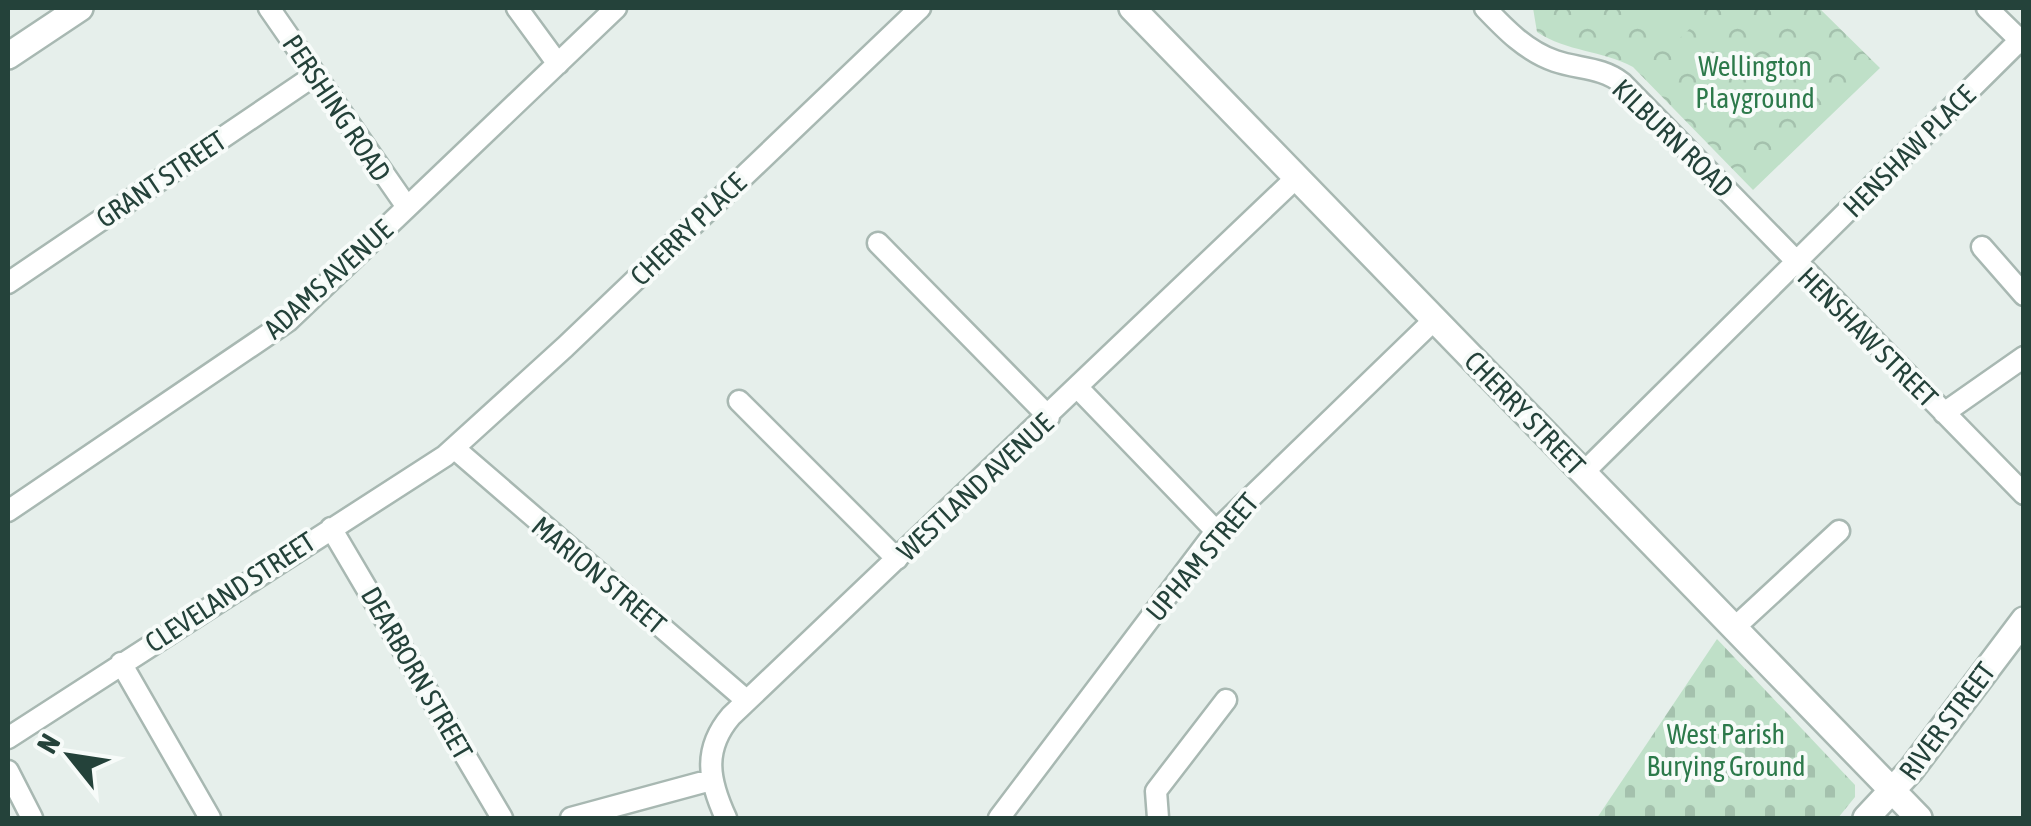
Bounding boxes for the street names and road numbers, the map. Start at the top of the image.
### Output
street label: PERSHING ROAD [276,29,398,187]
street label: KILBURN ROAD [1606,73,1740,203]
street label: HENSHAW PLACE [1837,79,1981,223]
street label: GRANT STREET [90,124,232,234]
street label: CHERRY PLACE [624,166,752,292]
street label: ADAMS AVENUE [257,213,399,345]
street label: HENSHAW STREET [1792,261,1944,413]
street label: CHERRY STREET [1458,345,1592,481]
street label: WESTLAND AVENUE [891,407,1059,567]
street label: UPHAM STREET [1139,487,1265,627]
street label: MARION STREET [526,510,672,640]
street label: CLEVELAND STREET [139,525,321,659]
street label: DEARBORN STREET [355,581,479,765]
street label: RIVER STREET [1892,656,2002,786]

